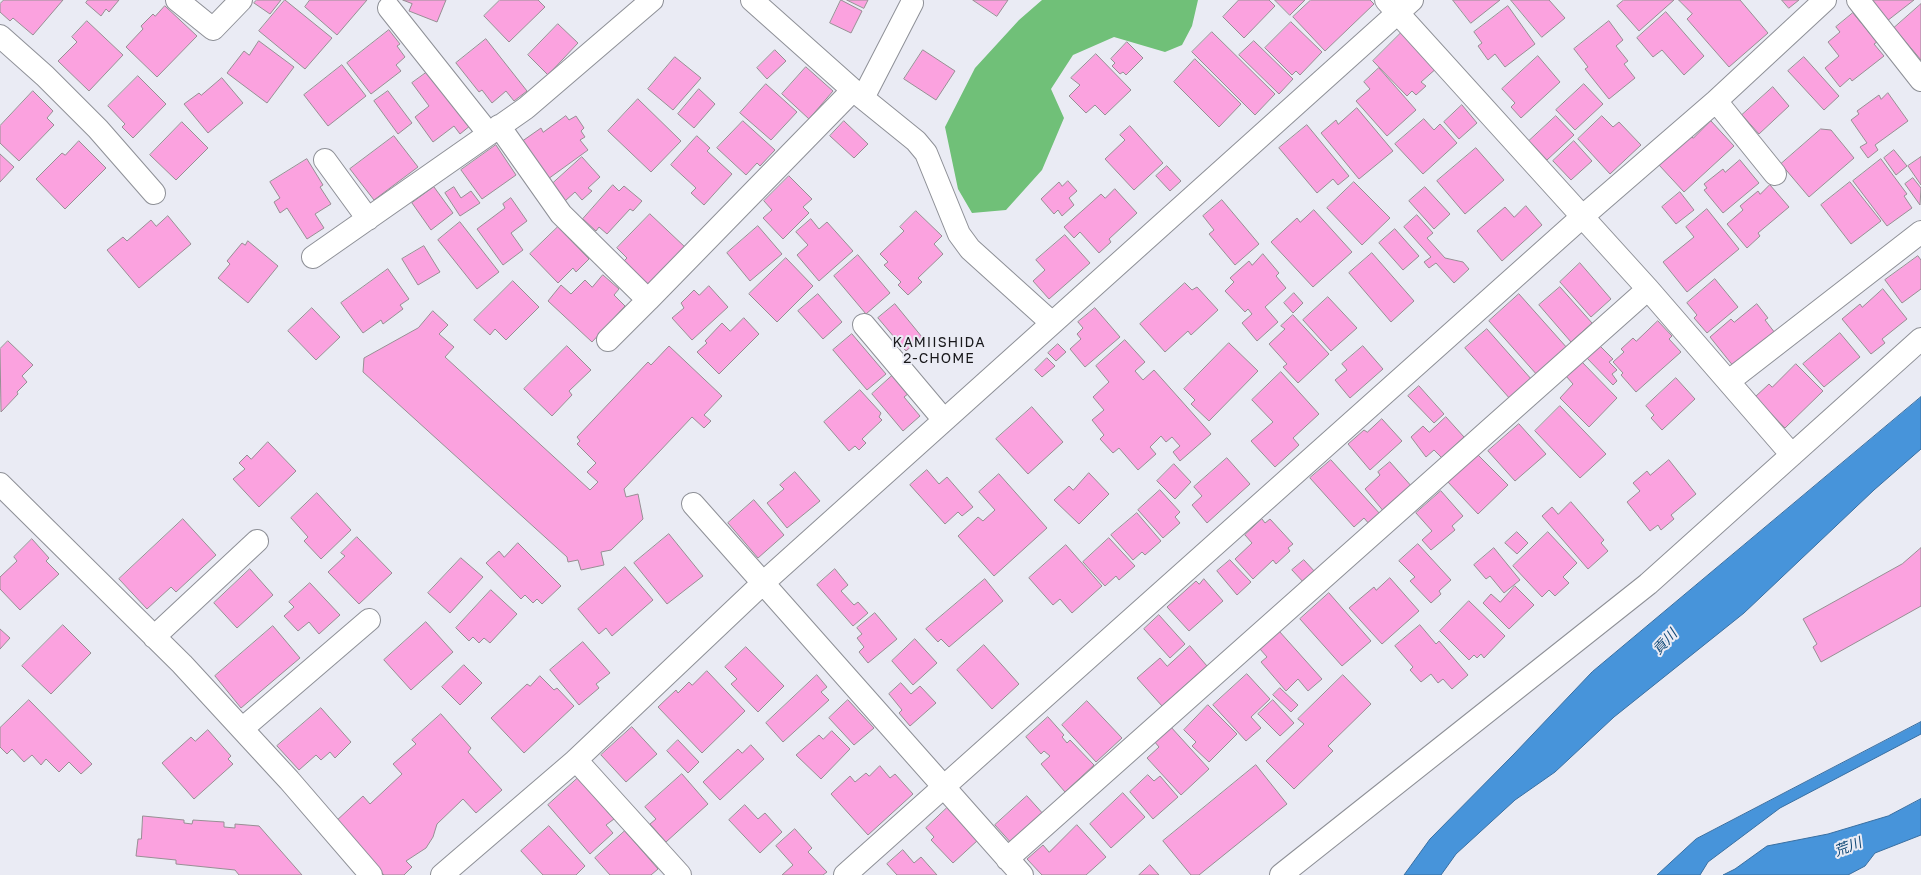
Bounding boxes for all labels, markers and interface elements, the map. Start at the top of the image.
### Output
district label: KAMIISHIDA 2-CHOME [892,335,986,368]
water label: 貢川 [1649,626,1681,658]
water label: 荒川 [1832,834,1864,860]

